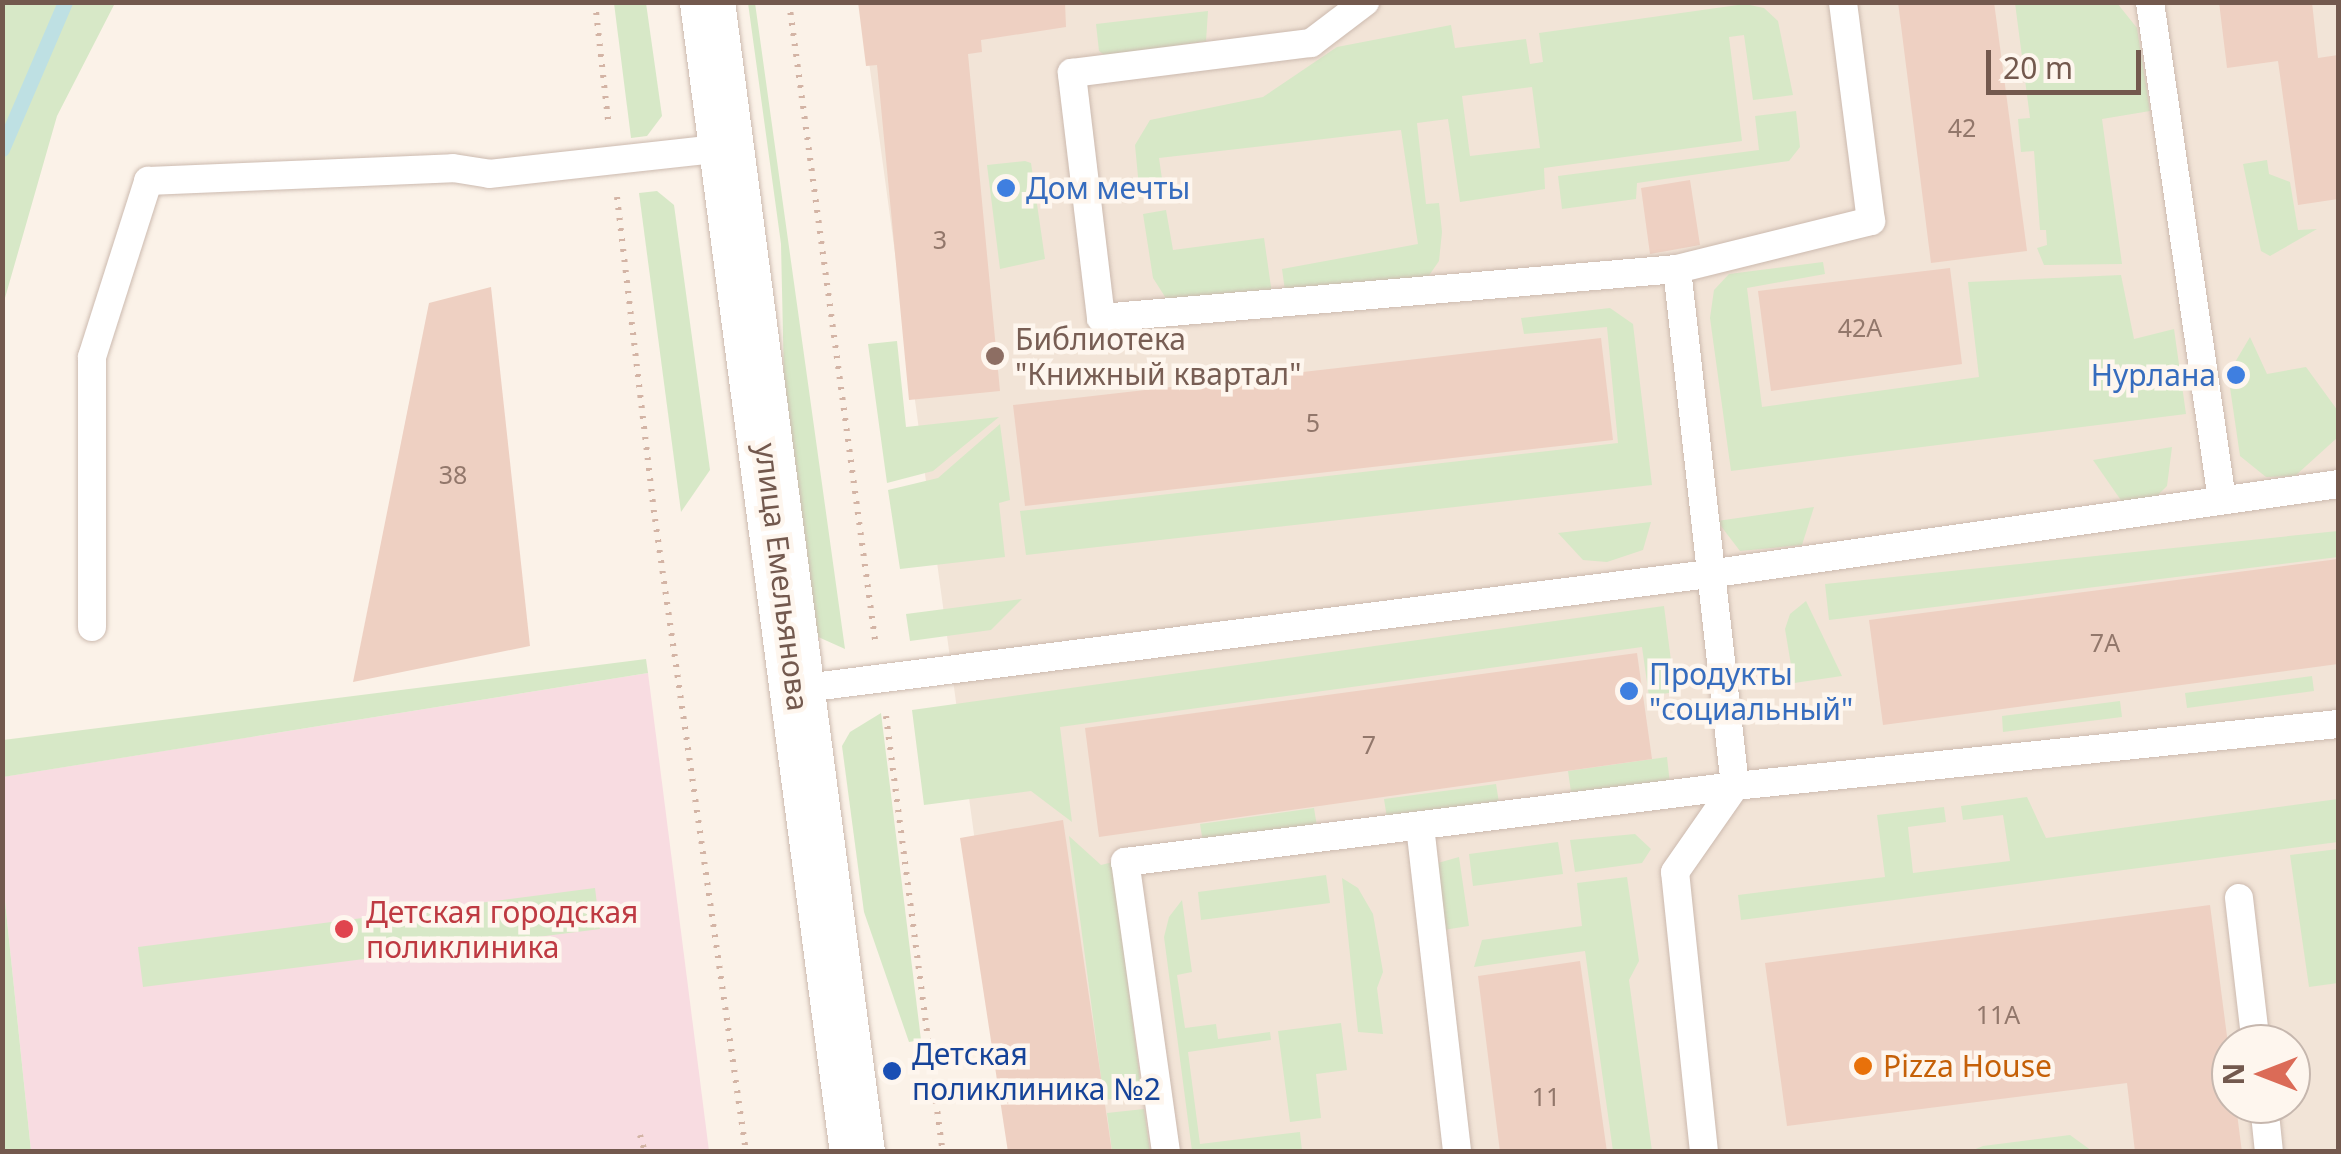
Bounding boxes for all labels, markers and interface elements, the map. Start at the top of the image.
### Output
scale bar [1991,30,2146,92]
text: 20 m [2003,47,2073,88]
house number: 42 [1948,112,1976,142]
place label: Дом мечты [1026,170,1190,206]
marker: Дом мечты [995,177,1017,199]
house number: 3 [933,224,947,254]
house number: 42А [1838,312,1882,342]
place label: Библиотека "Книжный квартал" [1015,321,1301,392]
marker: Библиотека "Книжный квартал" [984,345,1006,367]
place label: Нурлана [2091,357,2216,393]
marker: Нурлана [2225,364,2247,386]
house number: 5 [1306,407,1320,437]
street label: улица Емельянова [748,441,816,713]
house number: 38 [439,459,467,489]
house number: 7А [2090,627,2120,657]
place label: Продукты "социальный" [1649,656,1853,726]
marker: Продукты "социальный" [1618,680,1640,702]
house number: 7 [1362,729,1376,759]
place label: Детская городская поликлиника [366,894,638,964]
marker: Детская городская поликлиника [331,916,357,942]
house number: 11А [1976,999,2020,1029]
north arrow [2211,1024,2311,1124]
place label: Детская поликлиника №2 [912,1036,1161,1106]
place label: Pizza House [1883,1048,2052,1084]
marker: Pizza House [1852,1055,1874,1077]
marker: Детская поликлиника №2 [881,1060,903,1082]
text: N [2214,1063,2252,1085]
house number: 11 [1532,1081,1560,1111]

